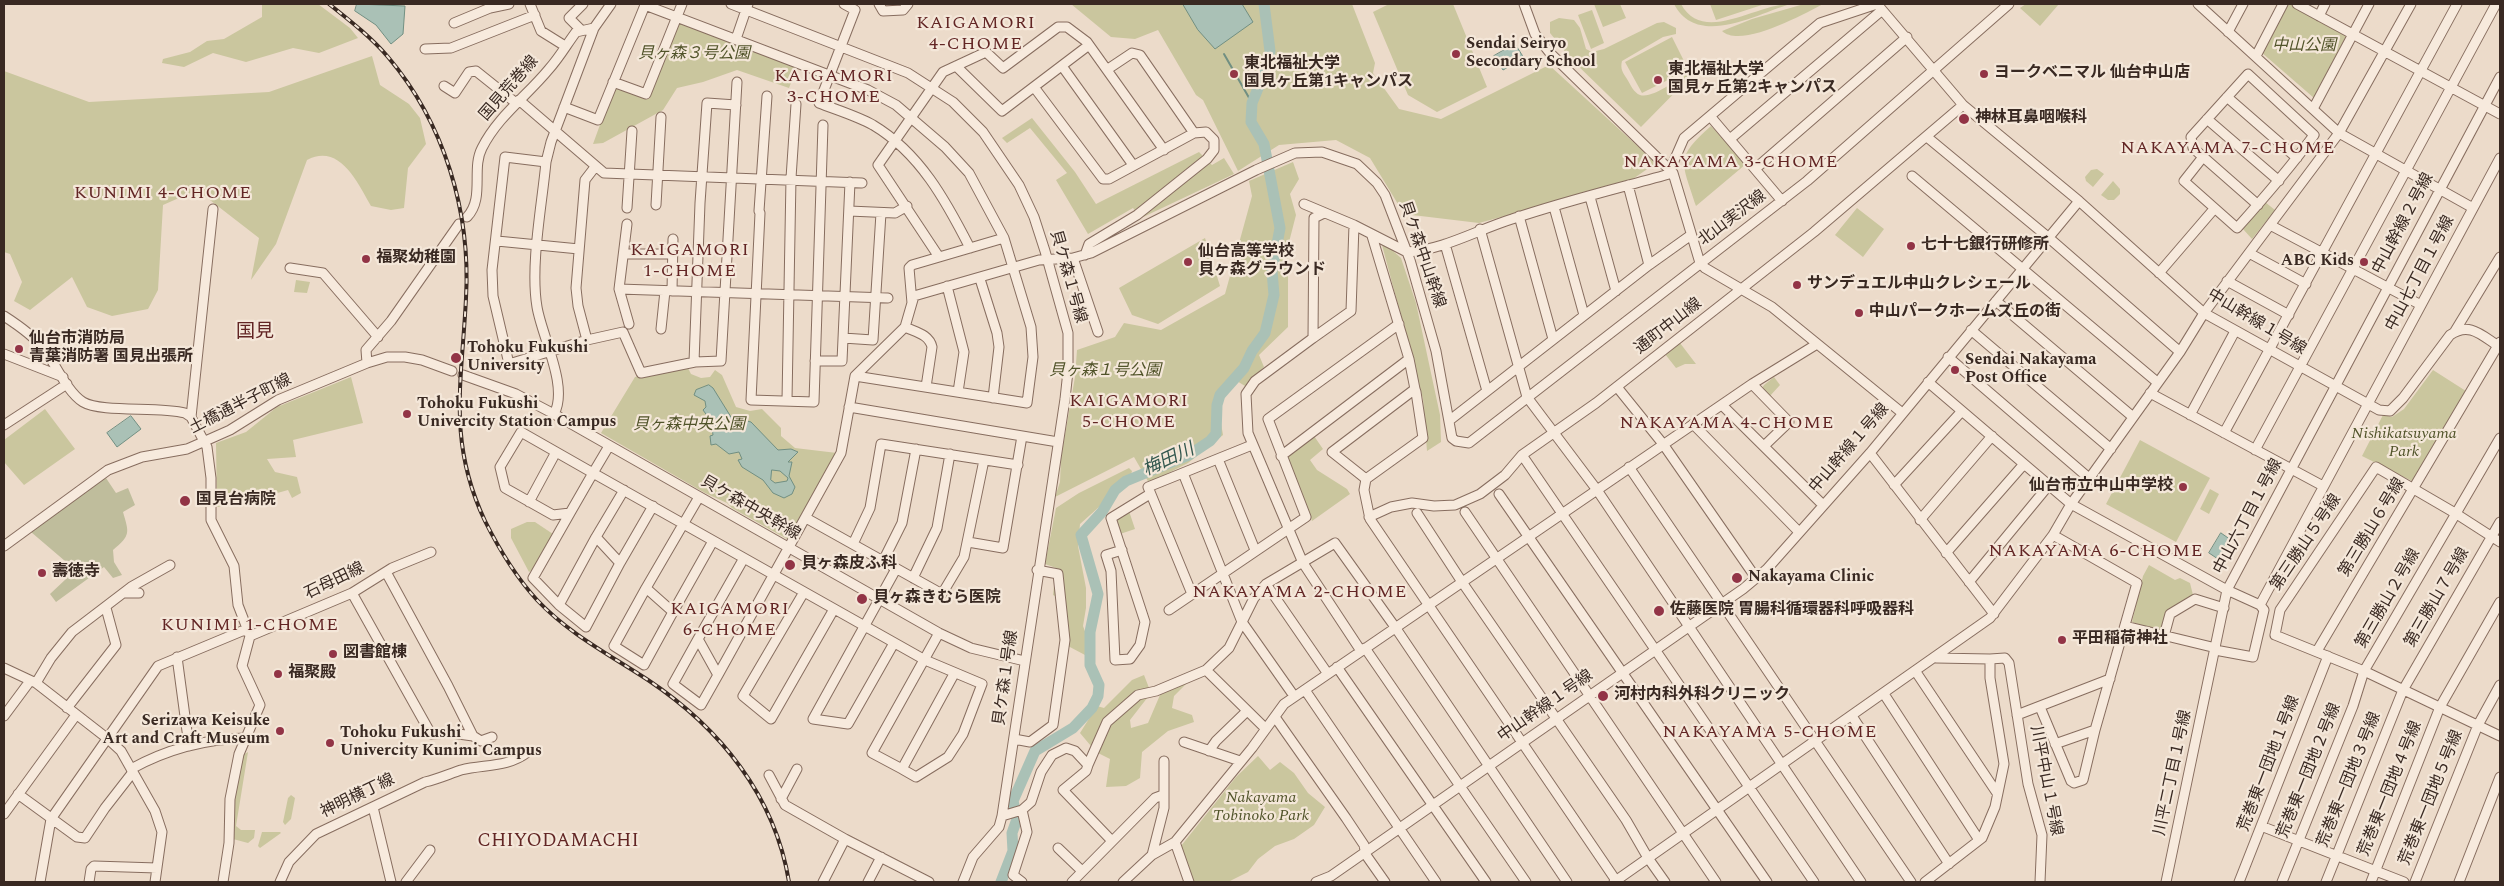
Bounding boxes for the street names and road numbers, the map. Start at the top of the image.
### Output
street label: 国見荒巻線 [477,53,543,125]
street label: 中山幹線２号線 [2369,170,2439,278]
street label: 北山実沢線 [1695,187,1771,251]
street label: 貝ケ森中山幹線 [1394,199,1448,311]
street label: 中山七丁目１号線 [2382,213,2460,335]
street label: 貝ケ森１号線 [1045,228,1089,326]
street label: 中山幹線１号線 [2203,286,2309,360]
street label: 通町中山線 [1632,295,1706,359]
street label: 土橋通半子町線 [187,371,295,439]
street label: 中山幹線１号線 [1806,400,1894,498]
street label: 中山六丁目１号線 [2210,456,2288,578]
street label: 貝ケ森中央幹線 [697,473,803,545]
street label: 第三勝山６号線 [2336,475,2410,581]
street label: 第三勝山５号線 [2268,491,2346,595]
street label: 第三勝山７号線 [2402,545,2474,651]
street label: 第三勝山２号線 [2353,546,2425,652]
street label: 石母田線 [302,559,368,605]
street label: 貝ケ森１号線 [991,629,1023,727]
street label: 中山幹線１号線 [1495,667,1597,747]
street label: 荒巻東一団地１号線 [2235,693,2305,835]
street label: 荒巻東一団地２号線 [2274,701,2346,841]
street label: 川平二丁目１号線 [2151,708,2197,838]
street label: 荒巻東一団地３号線 [2314,710,2386,850]
street label: 荒巻東一団地４号線 [2355,719,2427,859]
street label: 川平中山１号線 [2025,724,2065,838]
street label: 荒巻東一団地５号線 [2396,728,2468,868]
street label: 神明横丁線 [318,771,398,823]

